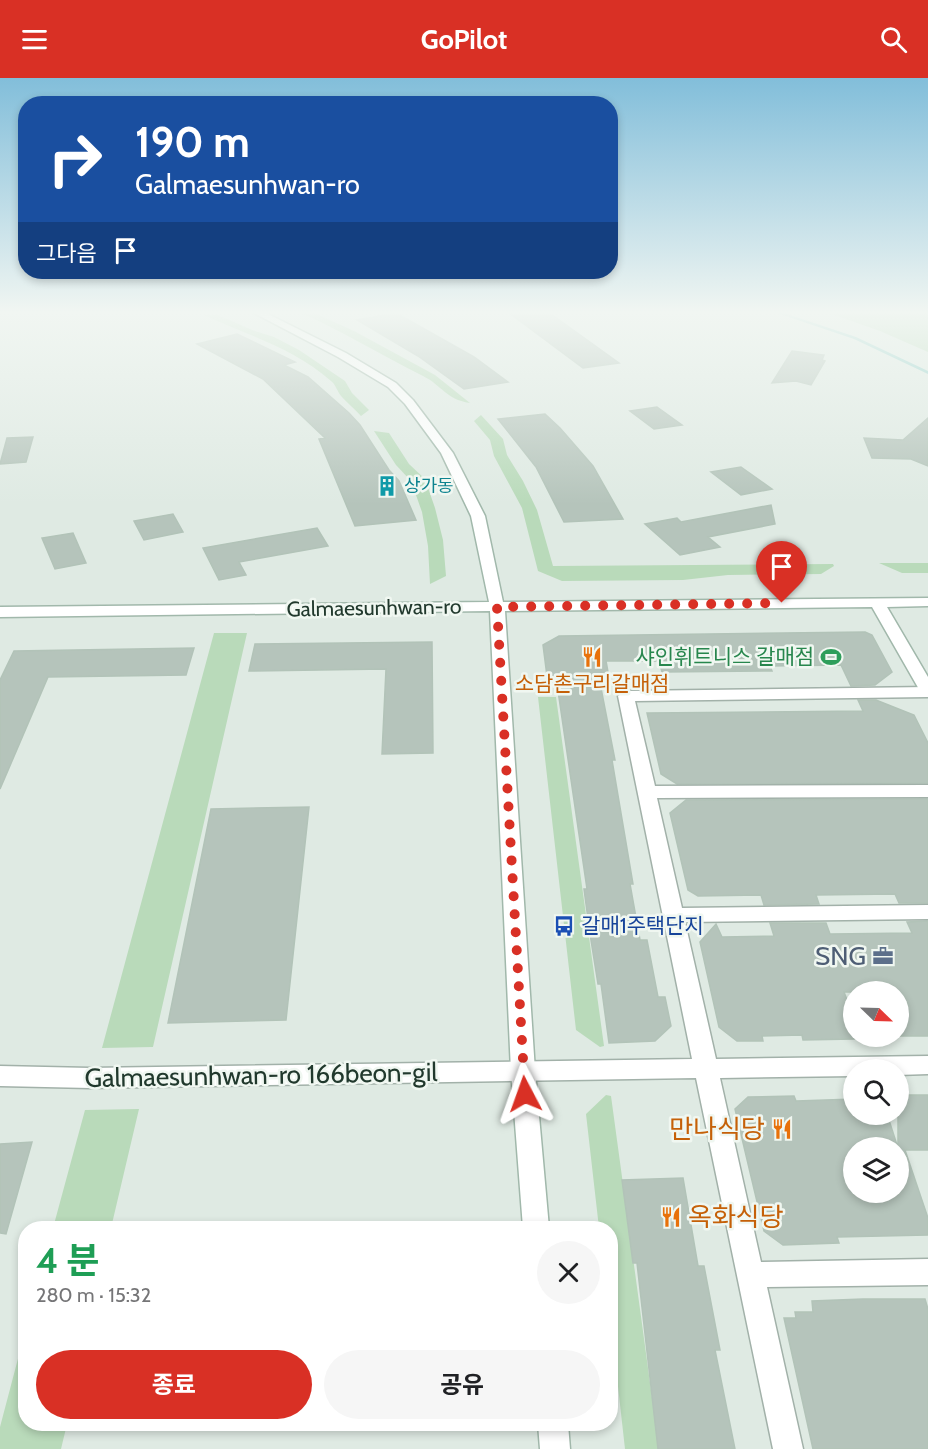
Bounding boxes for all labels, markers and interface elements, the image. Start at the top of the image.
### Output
icon: menu [18,23,51,56]
text: GoPilot [421,23,507,56]
icon: search [877,23,910,56]
text: 190 m [135,116,250,168]
icon: right [36,120,114,198]
text: Galmaesunhwan-ro [135,168,360,201]
icon: arrive [109,234,142,267]
text: 그다음 [36,240,97,267]
building icon: 상가동 [375,474,399,498]
place label: 상가동 [404,475,454,497]
pin [756,541,807,603]
icon: arrive [765,550,798,583]
street label: Galmaesunhwan-ro [286,593,462,622]
place label: 샤인휘트니스 갈매점 [635,644,814,669]
restaurant icon: 소담촌구리갈매점 [580,645,604,669]
sports icon: 샤인휘트니스 갈매점 [819,645,843,669]
place label: 소담촌구리갈매점 [515,671,669,696]
place label: 갈매1주택단지 [581,913,704,938]
bus stop icon: 갈매1주택단지 [552,914,576,938]
place label: SNG [815,940,866,972]
office icon: SNG [871,944,895,968]
north arrow [843,981,909,1047]
map controls [843,981,909,1203]
street label: Galmaesunhwan-ro 166beon-gil [84,1056,438,1094]
button: search [843,1059,909,1125]
position arrow [493,1062,557,1126]
place label: 만나식당 [669,1113,765,1145]
restaurant icon: 만나식당 [770,1117,794,1141]
button: layers [843,1137,909,1203]
place label: 옥화식당 [688,1201,784,1233]
restaurant icon: 옥화식당 [659,1205,683,1229]
text: 4 분 [36,1238,100,1282]
button: close [537,1241,600,1304]
text: 280 m · 15:32 [36,1283,151,1307]
button: 종료 [36,1350,312,1419]
button: 공유 [324,1350,600,1419]

